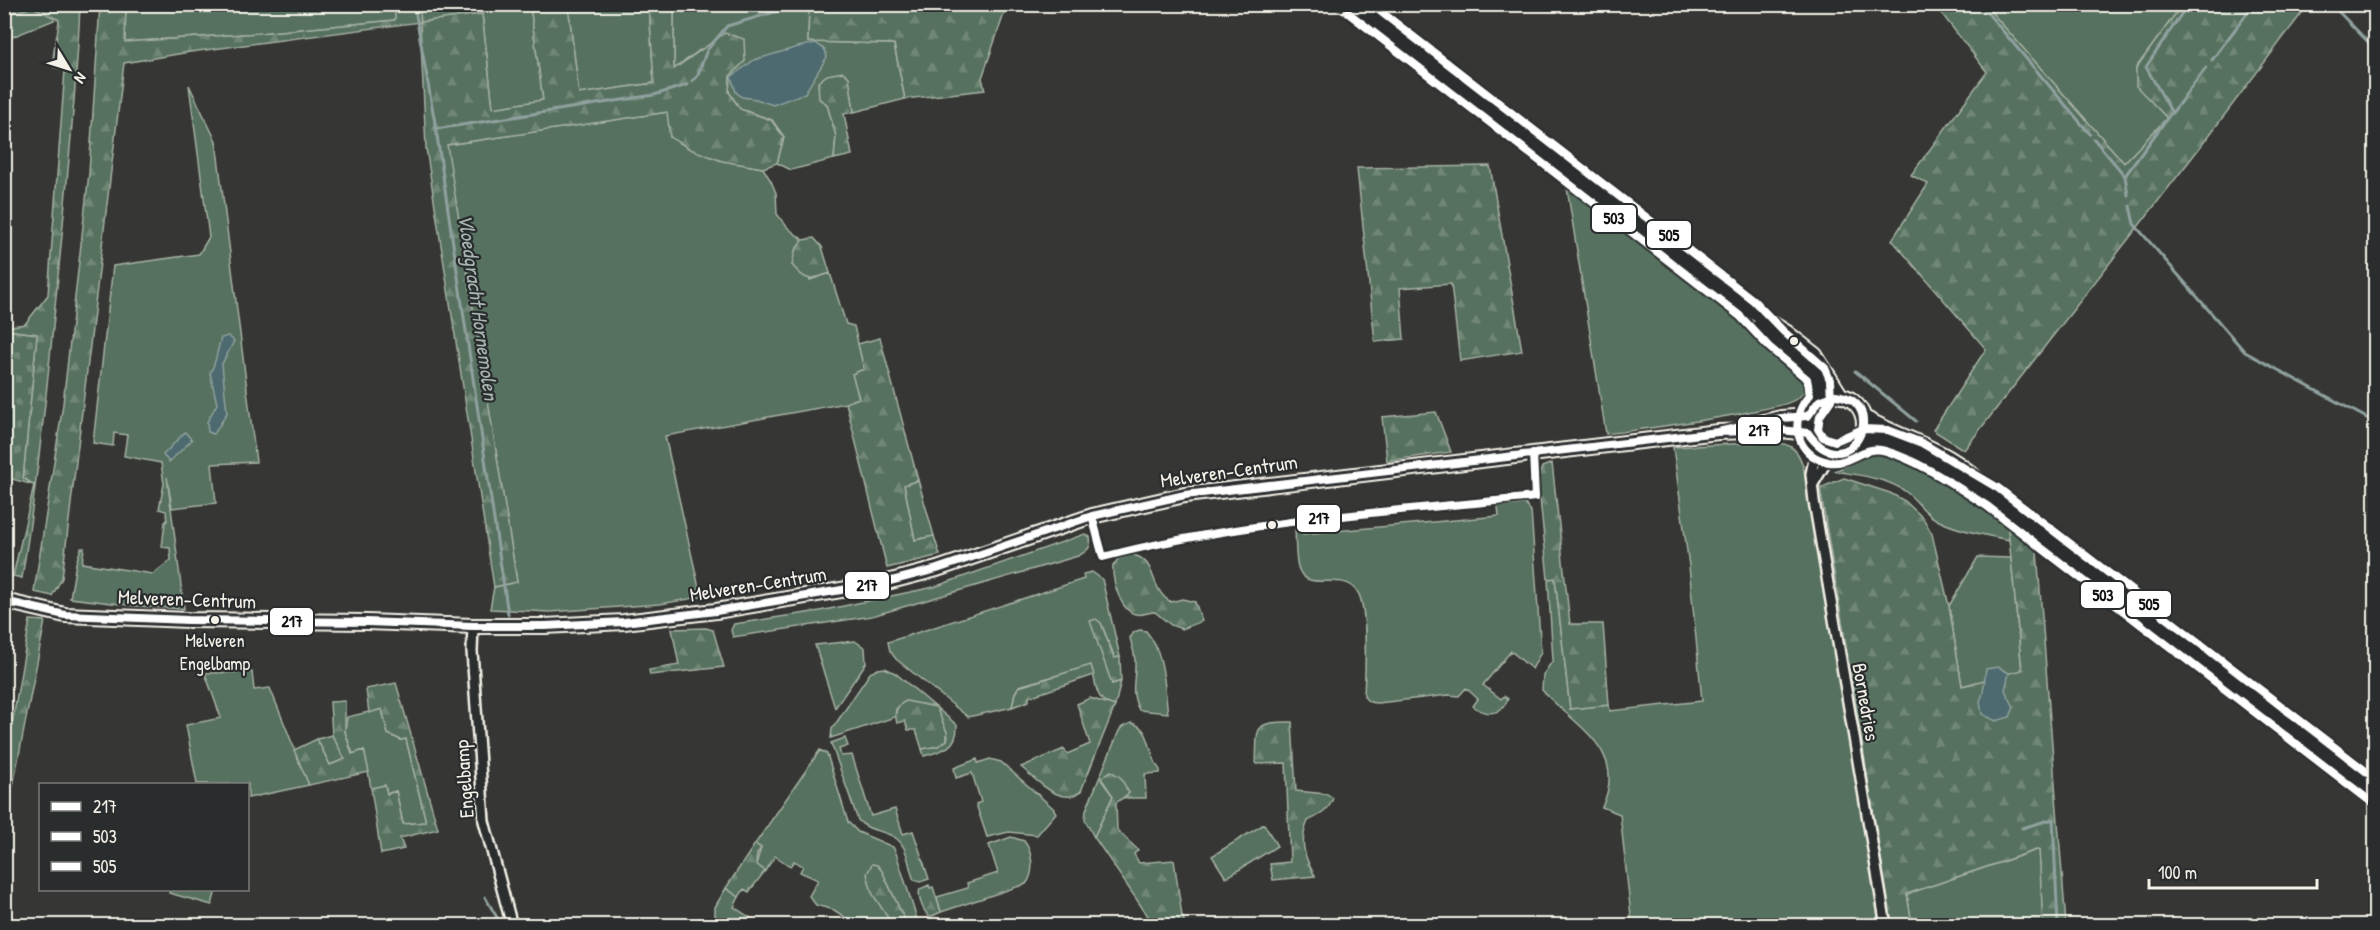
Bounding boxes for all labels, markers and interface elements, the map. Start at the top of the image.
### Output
north arrow [39,39,99,99]
text: N [69,68,92,89]
line badge: 503 [1591,204,1637,233]
text: 503 [1603,207,1625,229]
water label: Vloedgracht Hornemolen [451,212,506,403]
line badge: 505 [1646,220,1692,249]
text: 505 [1659,224,1680,246]
unlabelled marker [1788,335,1800,347]
line badge: 217 [1737,416,1782,445]
text: 217 [1748,419,1770,441]
street label: Melveren-Centrum [1159,448,1299,493]
line badge: 217 [1296,504,1341,533]
text: 217 [1308,507,1330,529]
unlabelled marker [1266,519,1278,531]
street label: Melveren-Centrum [688,559,828,608]
line badge: 217 [844,571,890,600]
text: 217 [856,574,878,596]
line badge: 503 [2080,581,2125,609]
street label: Melveren-Centrum [118,583,256,614]
text: 503 [2092,584,2114,606]
line badge: 505 [2126,590,2172,618]
text: 505 [2139,593,2160,615]
line badge: 217 [269,607,314,636]
text: 217 [281,610,303,632]
marker: Melveren Engelbamp [209,614,221,626]
place label: Melveren Engelbamp [180,628,251,676]
street label: Bornedries [1846,661,1887,743]
street label: Engelbamp [447,739,480,819]
legend [39,783,249,891]
text: 217 [93,794,117,819]
text: 503 [93,824,117,849]
scale bar [2149,852,2317,890]
text: 505 [93,854,117,879]
text: 100 m [2158,860,2197,885]

